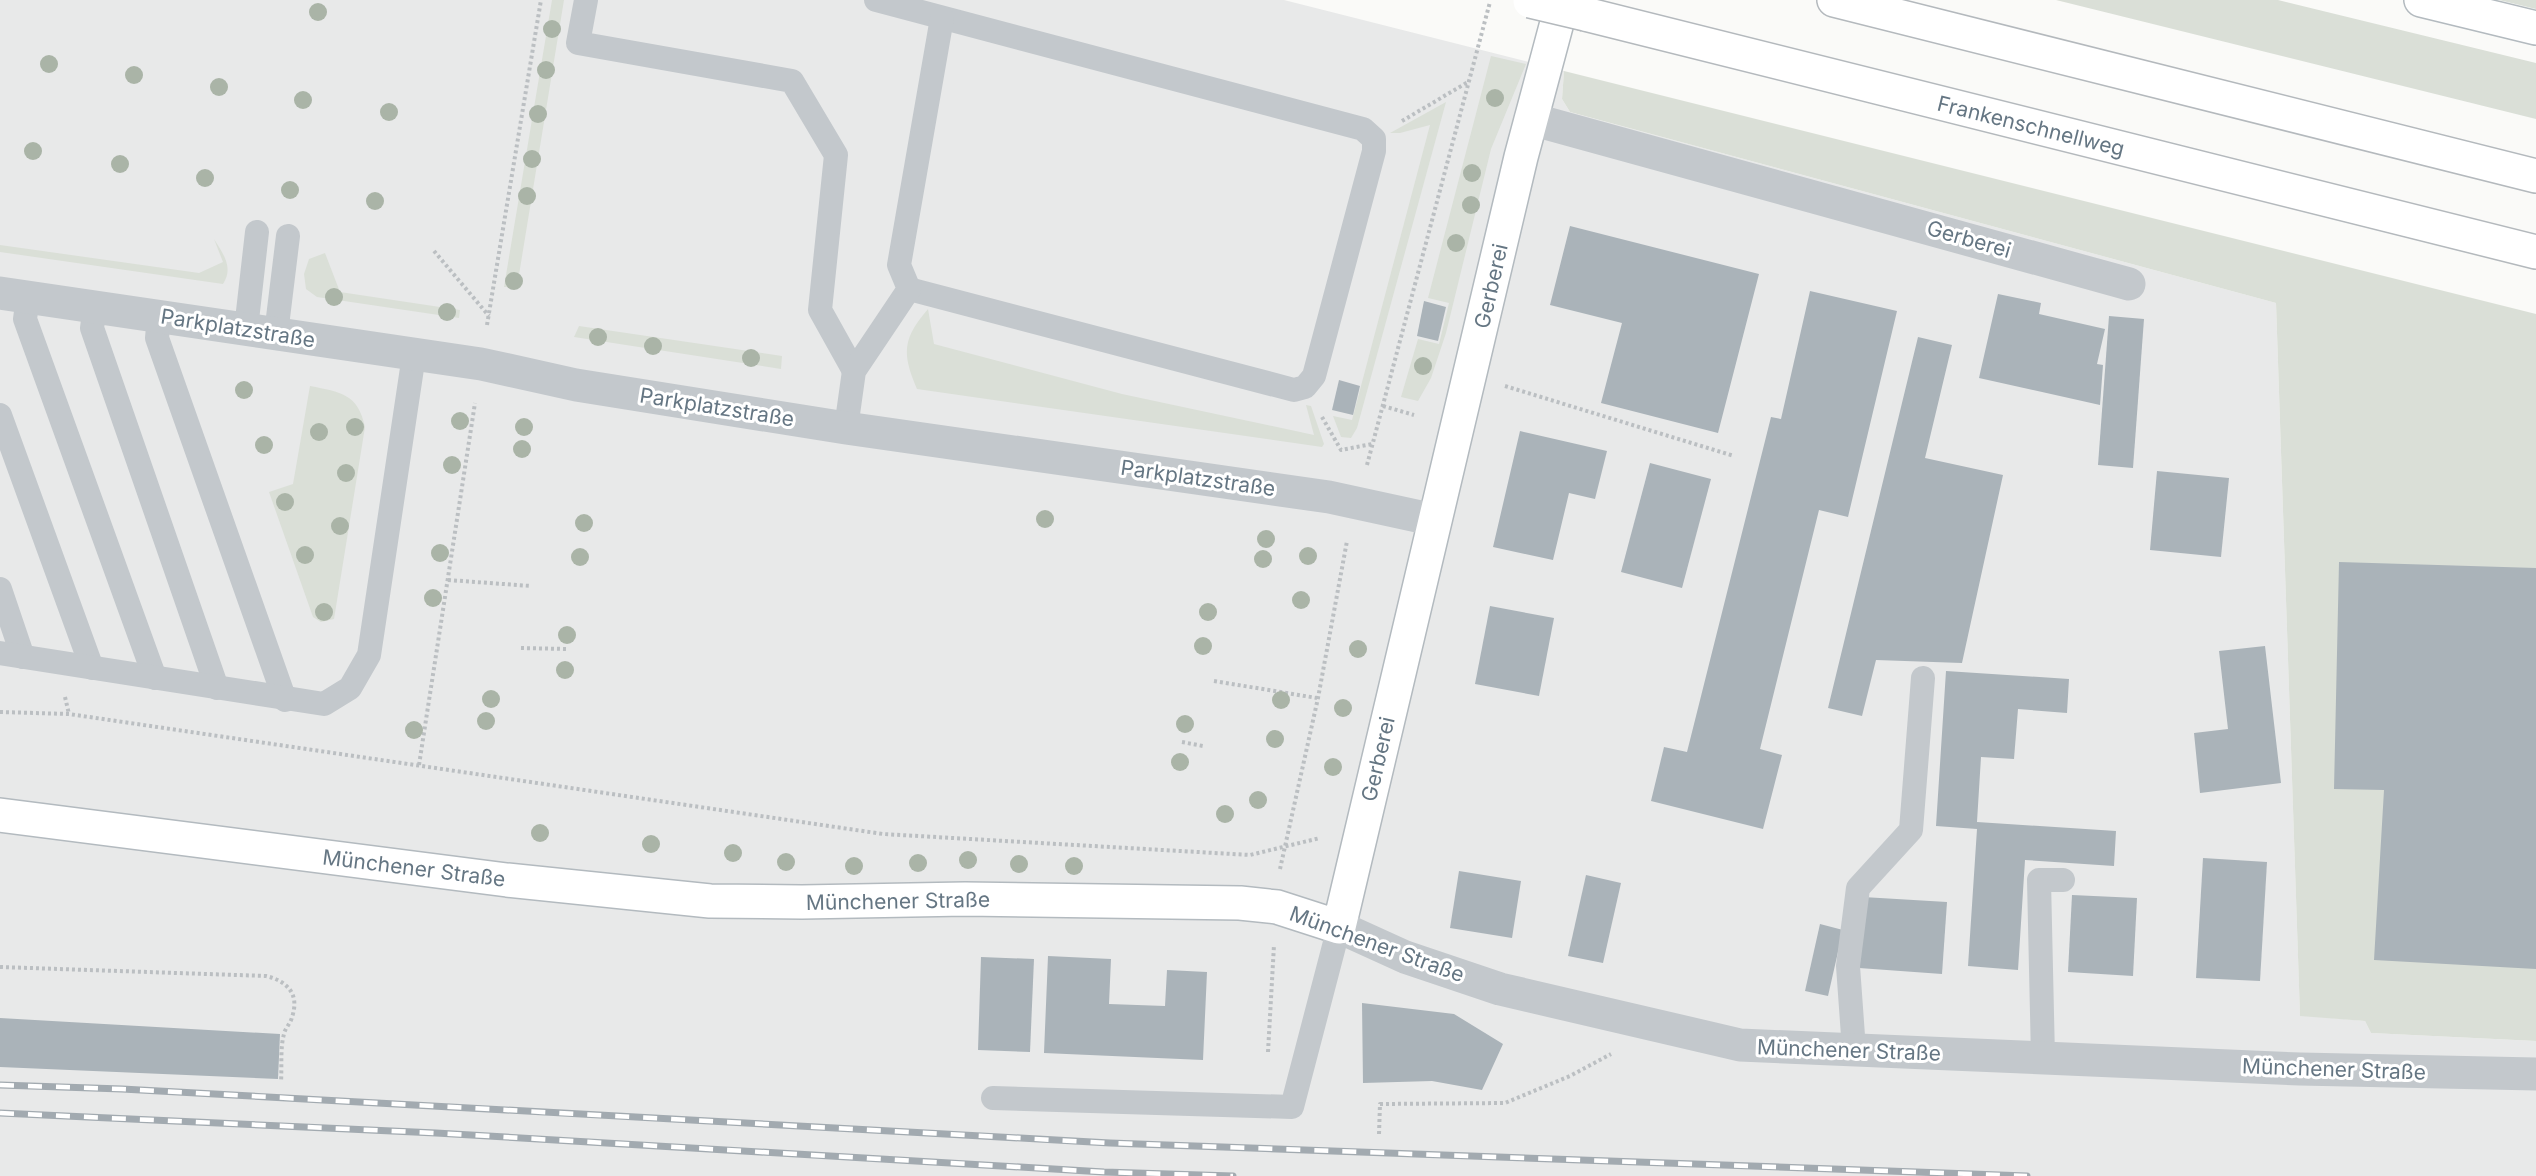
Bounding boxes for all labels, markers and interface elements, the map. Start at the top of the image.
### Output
street label: Frankenschnellweg [1935,91,2127,161]
street label: Gerberei [1924,215,2014,263]
street label: Gerberei [1469,241,1513,331]
street label: Parkplatzstraße [159,303,317,353]
street label: Parkplatzstraße [638,382,796,432]
street label: Parkplatzstraße [1119,455,1277,501]
street label: Gerberei [1356,714,1400,804]
street label: Münchener Straße [321,844,507,892]
street label: Münchener Straße [806,887,990,915]
street label: Münchener Straße [1286,901,1468,987]
street label: Münchener Straße [1757,1034,1941,1066]
street label: Münchener Straße [2242,1053,2426,1085]

